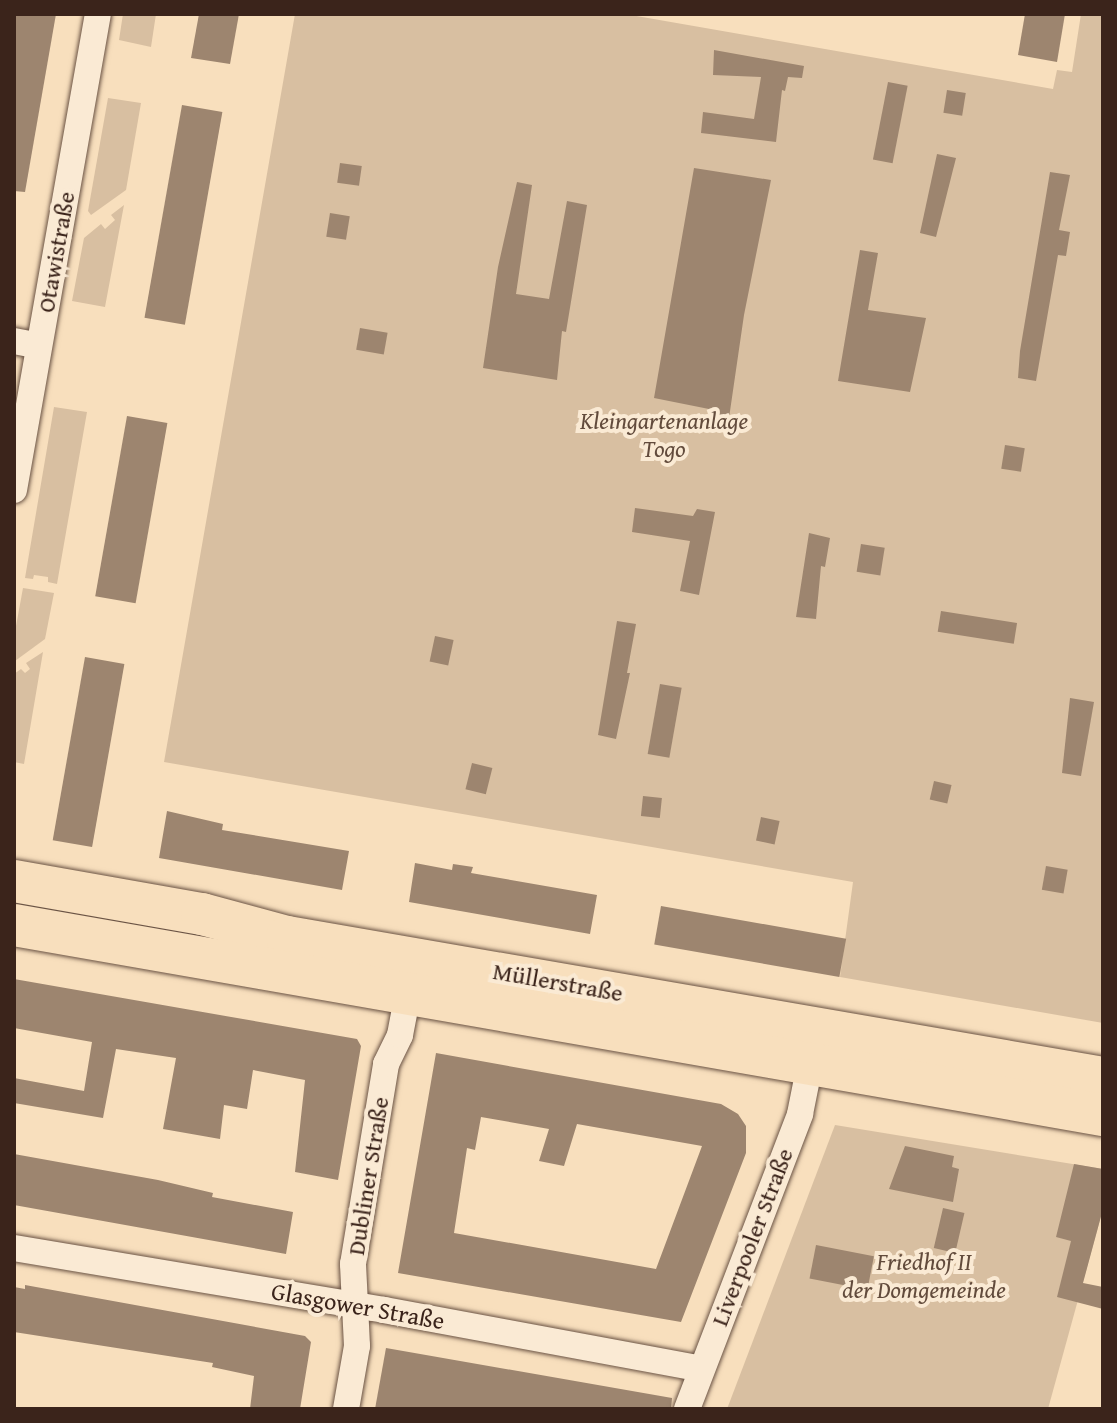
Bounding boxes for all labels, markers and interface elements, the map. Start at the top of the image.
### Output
street label: Otawistraße [31,189,81,315]
park label: Kleingartenanlage Togo [580,407,748,463]
street label: Müllerstraße [491,956,625,1008]
street label: Dubliner Straße [341,1095,395,1257]
street label: Liverpooler Straße [705,1144,799,1330]
park label: Friedhof II der Domgemeinde [842,1248,1006,1304]
street label: Glasgower Straße [269,1277,447,1335]

